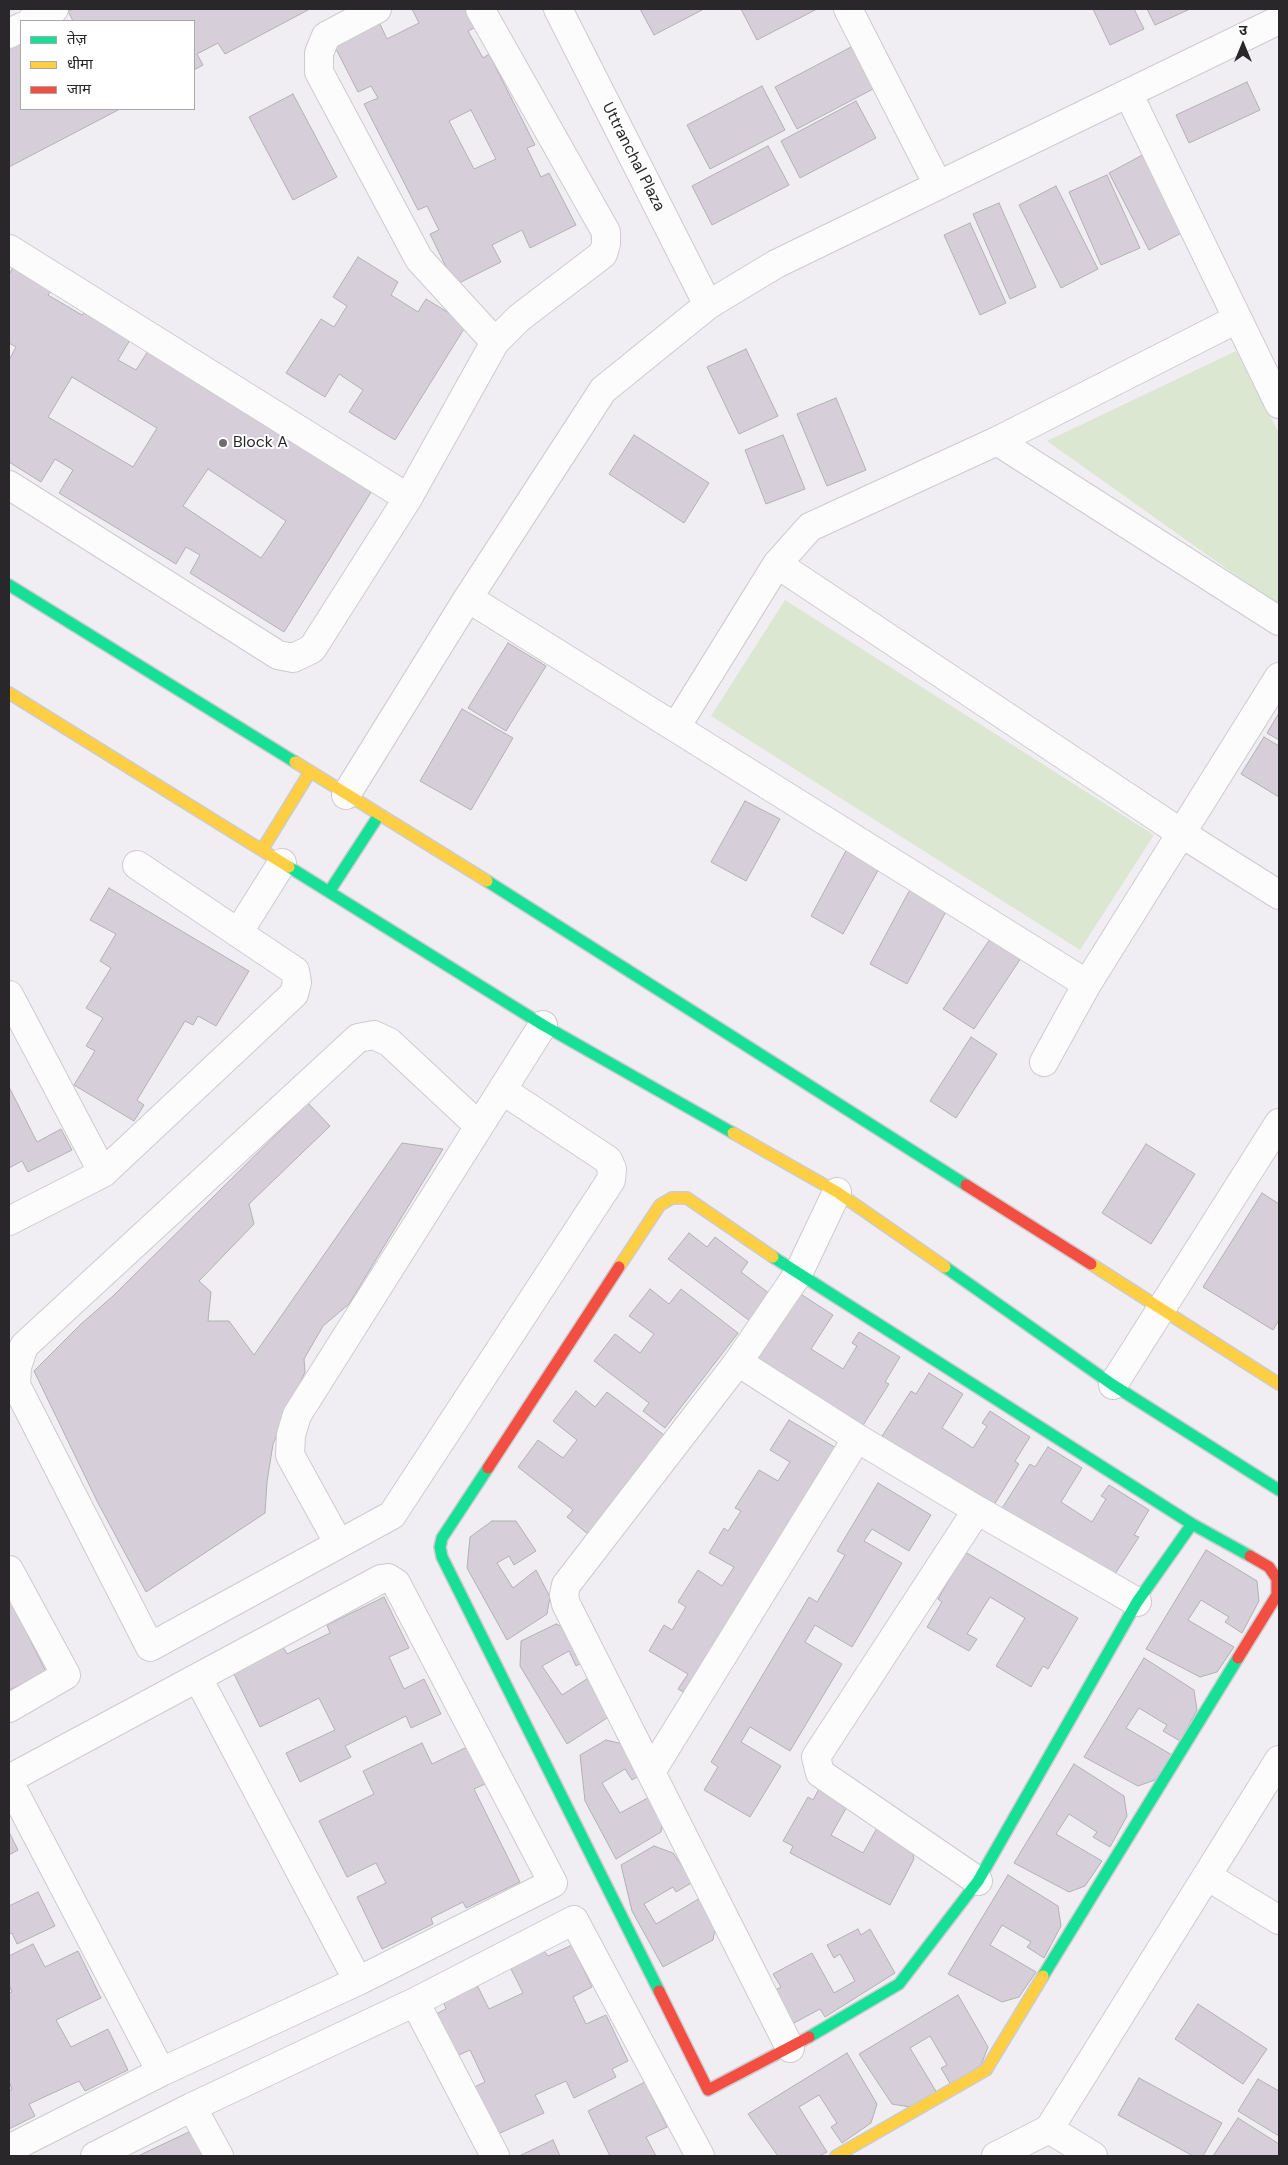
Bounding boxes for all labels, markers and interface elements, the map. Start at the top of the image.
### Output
legend [20,20,195,110]
north arrow [1218,20,1268,70]
text: उ [1239,21,1247,39]
text: तेज़ [67,29,87,49]
text: धीमा [67,54,93,74]
text: जाम [67,79,91,99]
street label: Uttranchal Plaza [597,99,669,215]
place label: Block A [233,433,288,453]
marker: Block A [217,437,229,449]

